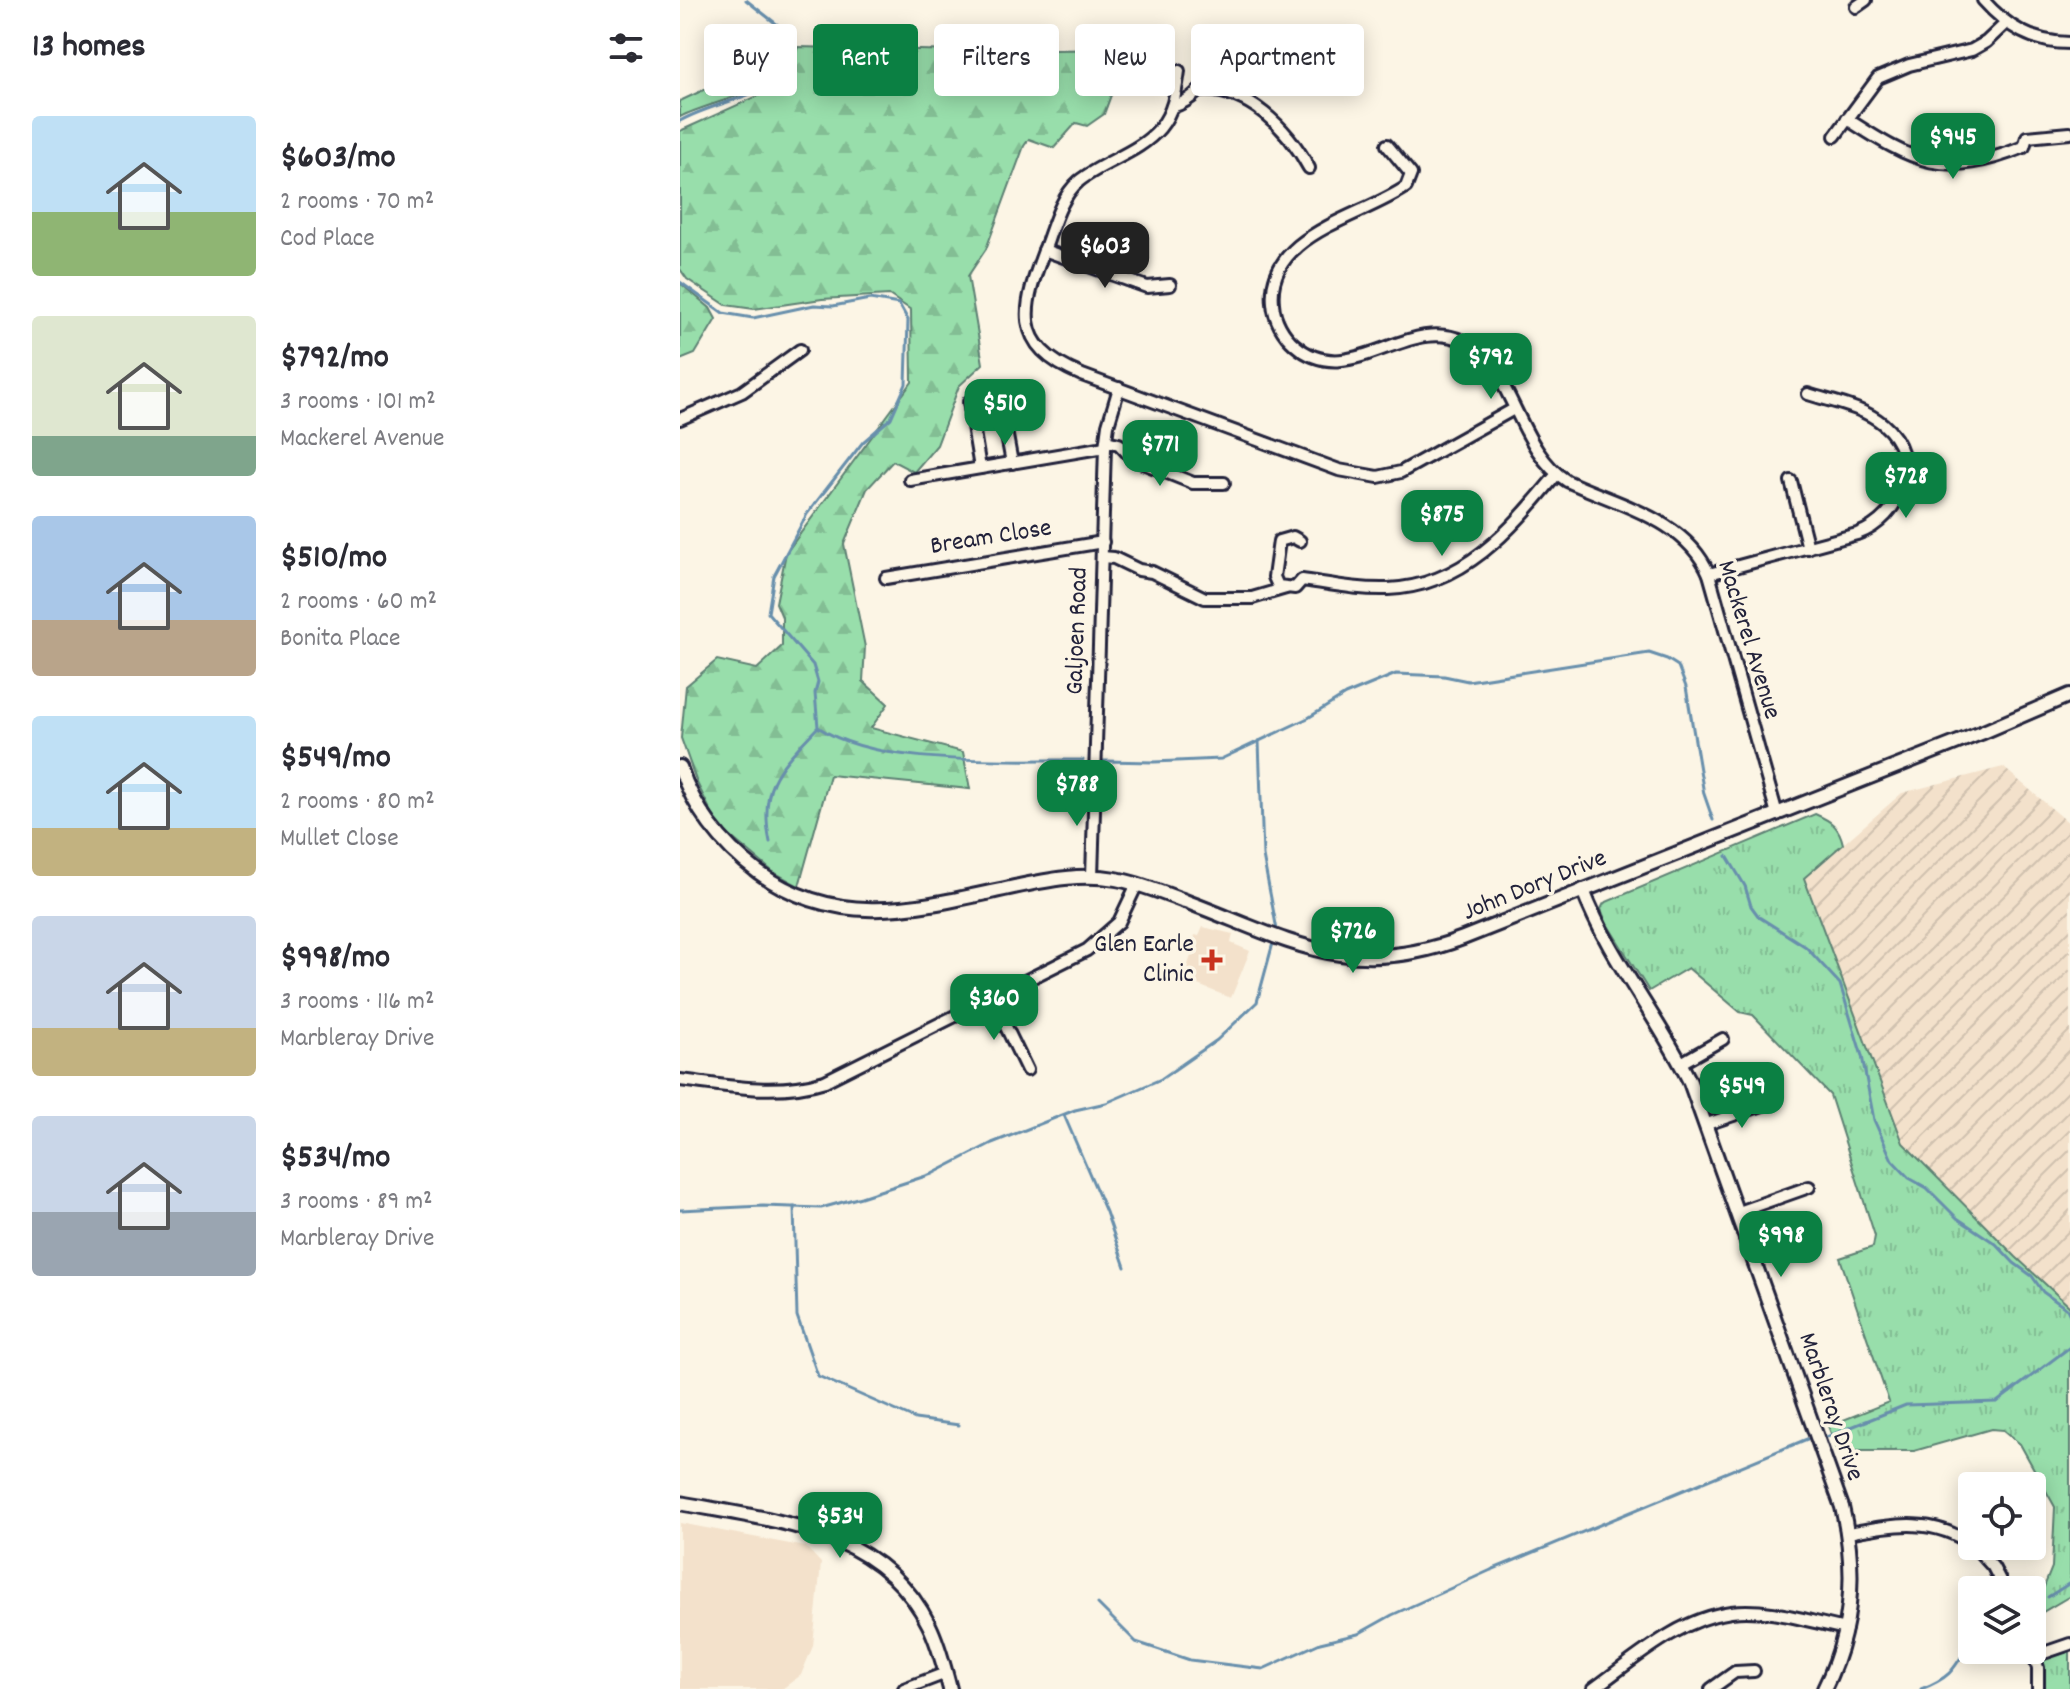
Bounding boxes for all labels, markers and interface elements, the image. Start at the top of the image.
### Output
text: 13 homes [32,24,146,73]
chip: Buy [704,24,797,96]
chip: Rent [813,24,918,96]
chip: Filters [934,24,1059,96]
chip: New [1075,24,1175,96]
chip: Apartment [1191,24,1364,96]
icon: filters [604,26,648,70]
pin: $945 [1906,113,2000,181]
text: $945 [1929,120,1977,157]
text: $603/mo [280,135,396,184]
icon: home [96,148,192,244]
text: 2 rooms · 70 m² [280,184,434,221]
text: Cod Place [280,221,375,258]
pin: $603 [1058,222,1152,290]
text: $603 [1079,229,1131,266]
pin: $792 [1444,333,1538,401]
text: $792/mo [280,335,389,384]
text: $792 [1468,340,1514,377]
icon: home [96,348,192,444]
pin: $510 [958,379,1052,447]
text: 3 rooms · 101 m² [280,384,436,421]
text: $510 [982,386,1028,423]
pin: $771 [1113,420,1207,488]
text: Mackerel Avenue [280,421,444,458]
text: $771 [1141,427,1179,464]
pin: $728 [1859,452,1953,520]
text: $728 [1884,459,1928,496]
pin: $875 [1395,490,1489,558]
text: $875 [1419,497,1465,534]
street label: Bream Close [928,510,1054,566]
text: $510/mo [280,535,387,584]
icon: home [96,548,192,644]
street label: Mackerel Avenue [1706,556,1790,724]
street label: Galjoen Road [1057,566,1099,696]
text: 2 rooms · 60 m² [280,584,437,621]
text: Bonita Place [280,621,400,658]
text: $549/mo [280,735,391,784]
icon: home [96,748,192,844]
pin: $788 [1030,760,1124,828]
text: $788 [1055,767,1099,804]
text: 2 rooms · 80 m² [280,784,435,821]
text: Mullet Close [280,821,399,858]
street label: John Dory Drive [1458,840,1612,932]
pin: $726 [1306,907,1400,975]
text: $726 [1329,914,1377,951]
place label: Glen Earle Clinic [1094,927,1194,994]
text: $998/mo [280,935,390,984]
icon: home [96,948,192,1044]
marker: Glen Earle Clinic [1201,949,1223,971]
pin: $360 [947,974,1041,1042]
text: $360 [968,981,1020,1018]
text: 3 rooms · 116 m² [280,984,434,1021]
text: Marbleray Drive [280,1021,434,1058]
pin: $549 [1695,1062,1789,1130]
text: $549 [1718,1069,1766,1106]
text: $534/mo [280,1135,390,1184]
icon: home [96,1148,192,1244]
text: 3 rooms · 89 m² [280,1184,433,1221]
pin: $998 [1734,1211,1828,1279]
text: $998 [1757,1218,1805,1255]
text: Marbleray Drive [280,1221,434,1258]
street label: Marbleray Drive [1787,1328,1873,1486]
map controls [1958,1472,2046,1664]
button: locate [1958,1472,2046,1560]
pin: $534 [793,1492,887,1560]
text: $534 [816,1499,864,1536]
button: layers [1958,1576,2046,1664]

